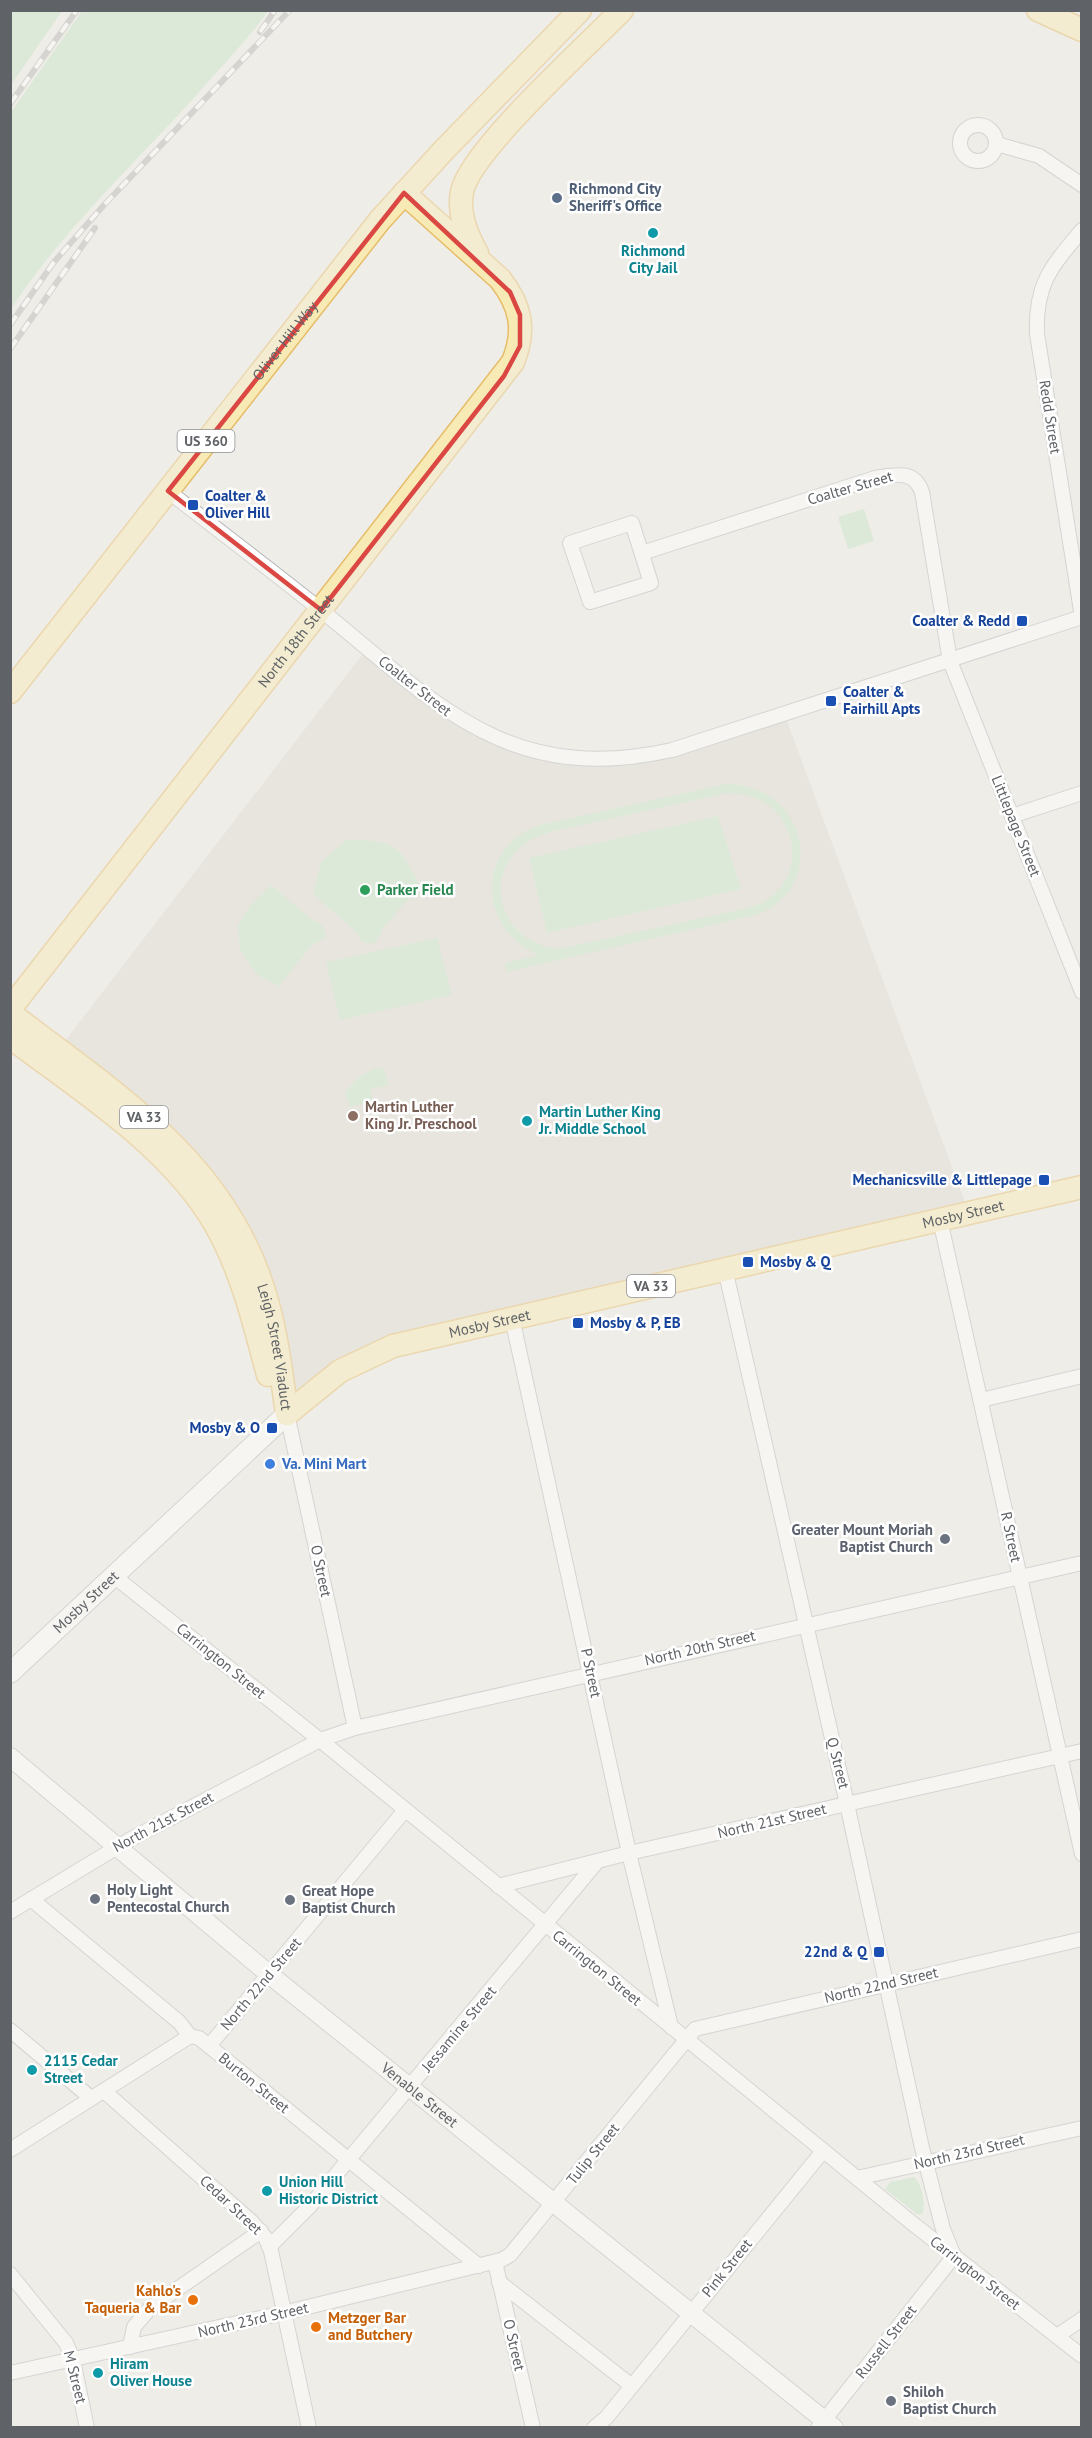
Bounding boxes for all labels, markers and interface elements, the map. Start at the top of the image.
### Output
place label: Richmond City Sheriff's Office [569,179,662,215]
marker: Richmond City Sheriff's Office [550,191,564,205]
marker: Richmond City Jail [646,226,660,240]
place label: Richmond City Jail [621,241,685,277]
street label: Oliver Hill Way [248,297,322,384]
street label: Redd Street [1035,379,1066,455]
road number: US 360 [178,430,234,452]
street label: Coalter Street [805,466,895,509]
place label: Coalter & Oliver Hill [205,486,270,522]
marker: Coalter & Oliver Hill [186,498,200,512]
street label: North 18th Street [253,590,338,691]
place label: Coalter & Redd [912,611,1010,630]
marker: Coalter & Redd [1015,614,1029,628]
street label: Coalter Street [375,651,456,720]
place label: Coalter & Fairhill Apts [843,682,920,718]
marker: Coalter & Fairhill Apts [824,694,838,708]
street label: Littlepage Street [988,772,1045,879]
place label: Parker Field [377,880,454,899]
marker: Parker Field [358,883,372,897]
place label: Martin Luther King Jr. Preschool [365,1097,477,1133]
place label: Martin Luther King Jr. Middle School [538,1102,661,1138]
road number: VA 33 [120,1106,168,1128]
marker: Martin Luther King Jr. Preschool [346,1109,360,1123]
marker: Martin Luther King Jr. Middle School [520,1114,534,1128]
place label: Mechanicsville & Littlepage [853,1170,1032,1189]
marker: Mechanicsville & Littlepage [1037,1173,1051,1187]
street label: Mosby Street [920,1195,1006,1233]
place label: Mosby & Q [760,1252,831,1271]
marker: Mosby & Q [741,1255,755,1269]
road number: VA 33 [627,1275,675,1297]
street label: Leigh Street Viaduct [253,1281,296,1412]
street label: Mosby Street [447,1305,532,1342]
place label: Mosby & P, EB [590,1313,681,1332]
marker: Mosby & P, EB [571,1316,585,1330]
place label: Mosby & O [189,1418,260,1437]
marker: Mosby & O [265,1421,279,1435]
place label: Va. Mini Mart [281,1454,367,1473]
marker: Va. Mini Mart [263,1457,277,1471]
street label: R Street [997,1510,1026,1564]
place label: Greater Mount Moriah Baptist Church [791,1520,933,1556]
marker: Greater Mount Moriah Baptist Church [938,1532,952,1546]
street label: O Street [307,1543,336,1599]
street label: Mosby Street [49,1566,122,1637]
street label: Carrington Street [173,1619,270,1703]
street label: North 20th Street [643,1626,757,1669]
street label: P Street [577,1646,606,1699]
street label: Q Street [823,1735,854,1791]
street label: North 21st Street [109,1787,216,1856]
street label: North 21st Street [716,1799,828,1842]
place label: Holy Light Pentecostal Church [107,1880,229,1916]
place label: Great Hope Baptist Church [302,1881,395,1917]
marker: Holy Light Pentecostal Church [88,1892,102,1906]
marker: Great Hope Baptist Church [283,1893,297,1907]
street label: Carrington Street [549,1926,646,2010]
street label: North 22nd Street [216,1933,305,2034]
place label: 22nd & Q [804,1942,868,1961]
marker: 22nd & Q [872,1945,886,1959]
street label: North 22nd Street [822,1962,939,2007]
street label: Jessamine Street [416,1982,500,2076]
street label: Burton Street [215,2048,294,2117]
place label: 2115 Cedar Street [44,2051,119,2087]
street label: Venable Street [377,2057,462,2131]
marker: 2115 Cedar Street [25,2063,39,2077]
street label: Tulip Street [562,2119,623,2188]
street label: North 23rd Street [912,2130,1026,2173]
street label: Cedar Street [196,2171,267,2238]
place label: Union Hill Historic District [279,2172,379,2208]
marker: Union Hill Historic District [260,2184,274,2198]
street label: Carrington Street [926,2231,1024,2314]
street label: Pink Street [697,2235,756,2301]
place label: Kahlo's Taqueria & Bar [85,2281,182,2317]
marker: Kahlo's Taqueria & Bar [186,2293,200,2307]
street label: North 23rd Street [196,2298,310,2341]
street label: Russell Street [851,2301,920,2382]
place label: Metzger Bar and Butchery [328,2308,413,2344]
street label: O Street [499,2317,530,2373]
marker: Metzger Bar and Butchery [309,2320,323,2334]
street label: M Street [60,2348,91,2405]
place label: Hiram Oliver House [110,2354,192,2390]
marker: Hiram Oliver House [91,2366,105,2380]
place label: Shiloh Baptist Church [903,2382,996,2418]
marker: Shiloh Baptist Church [884,2394,898,2408]

